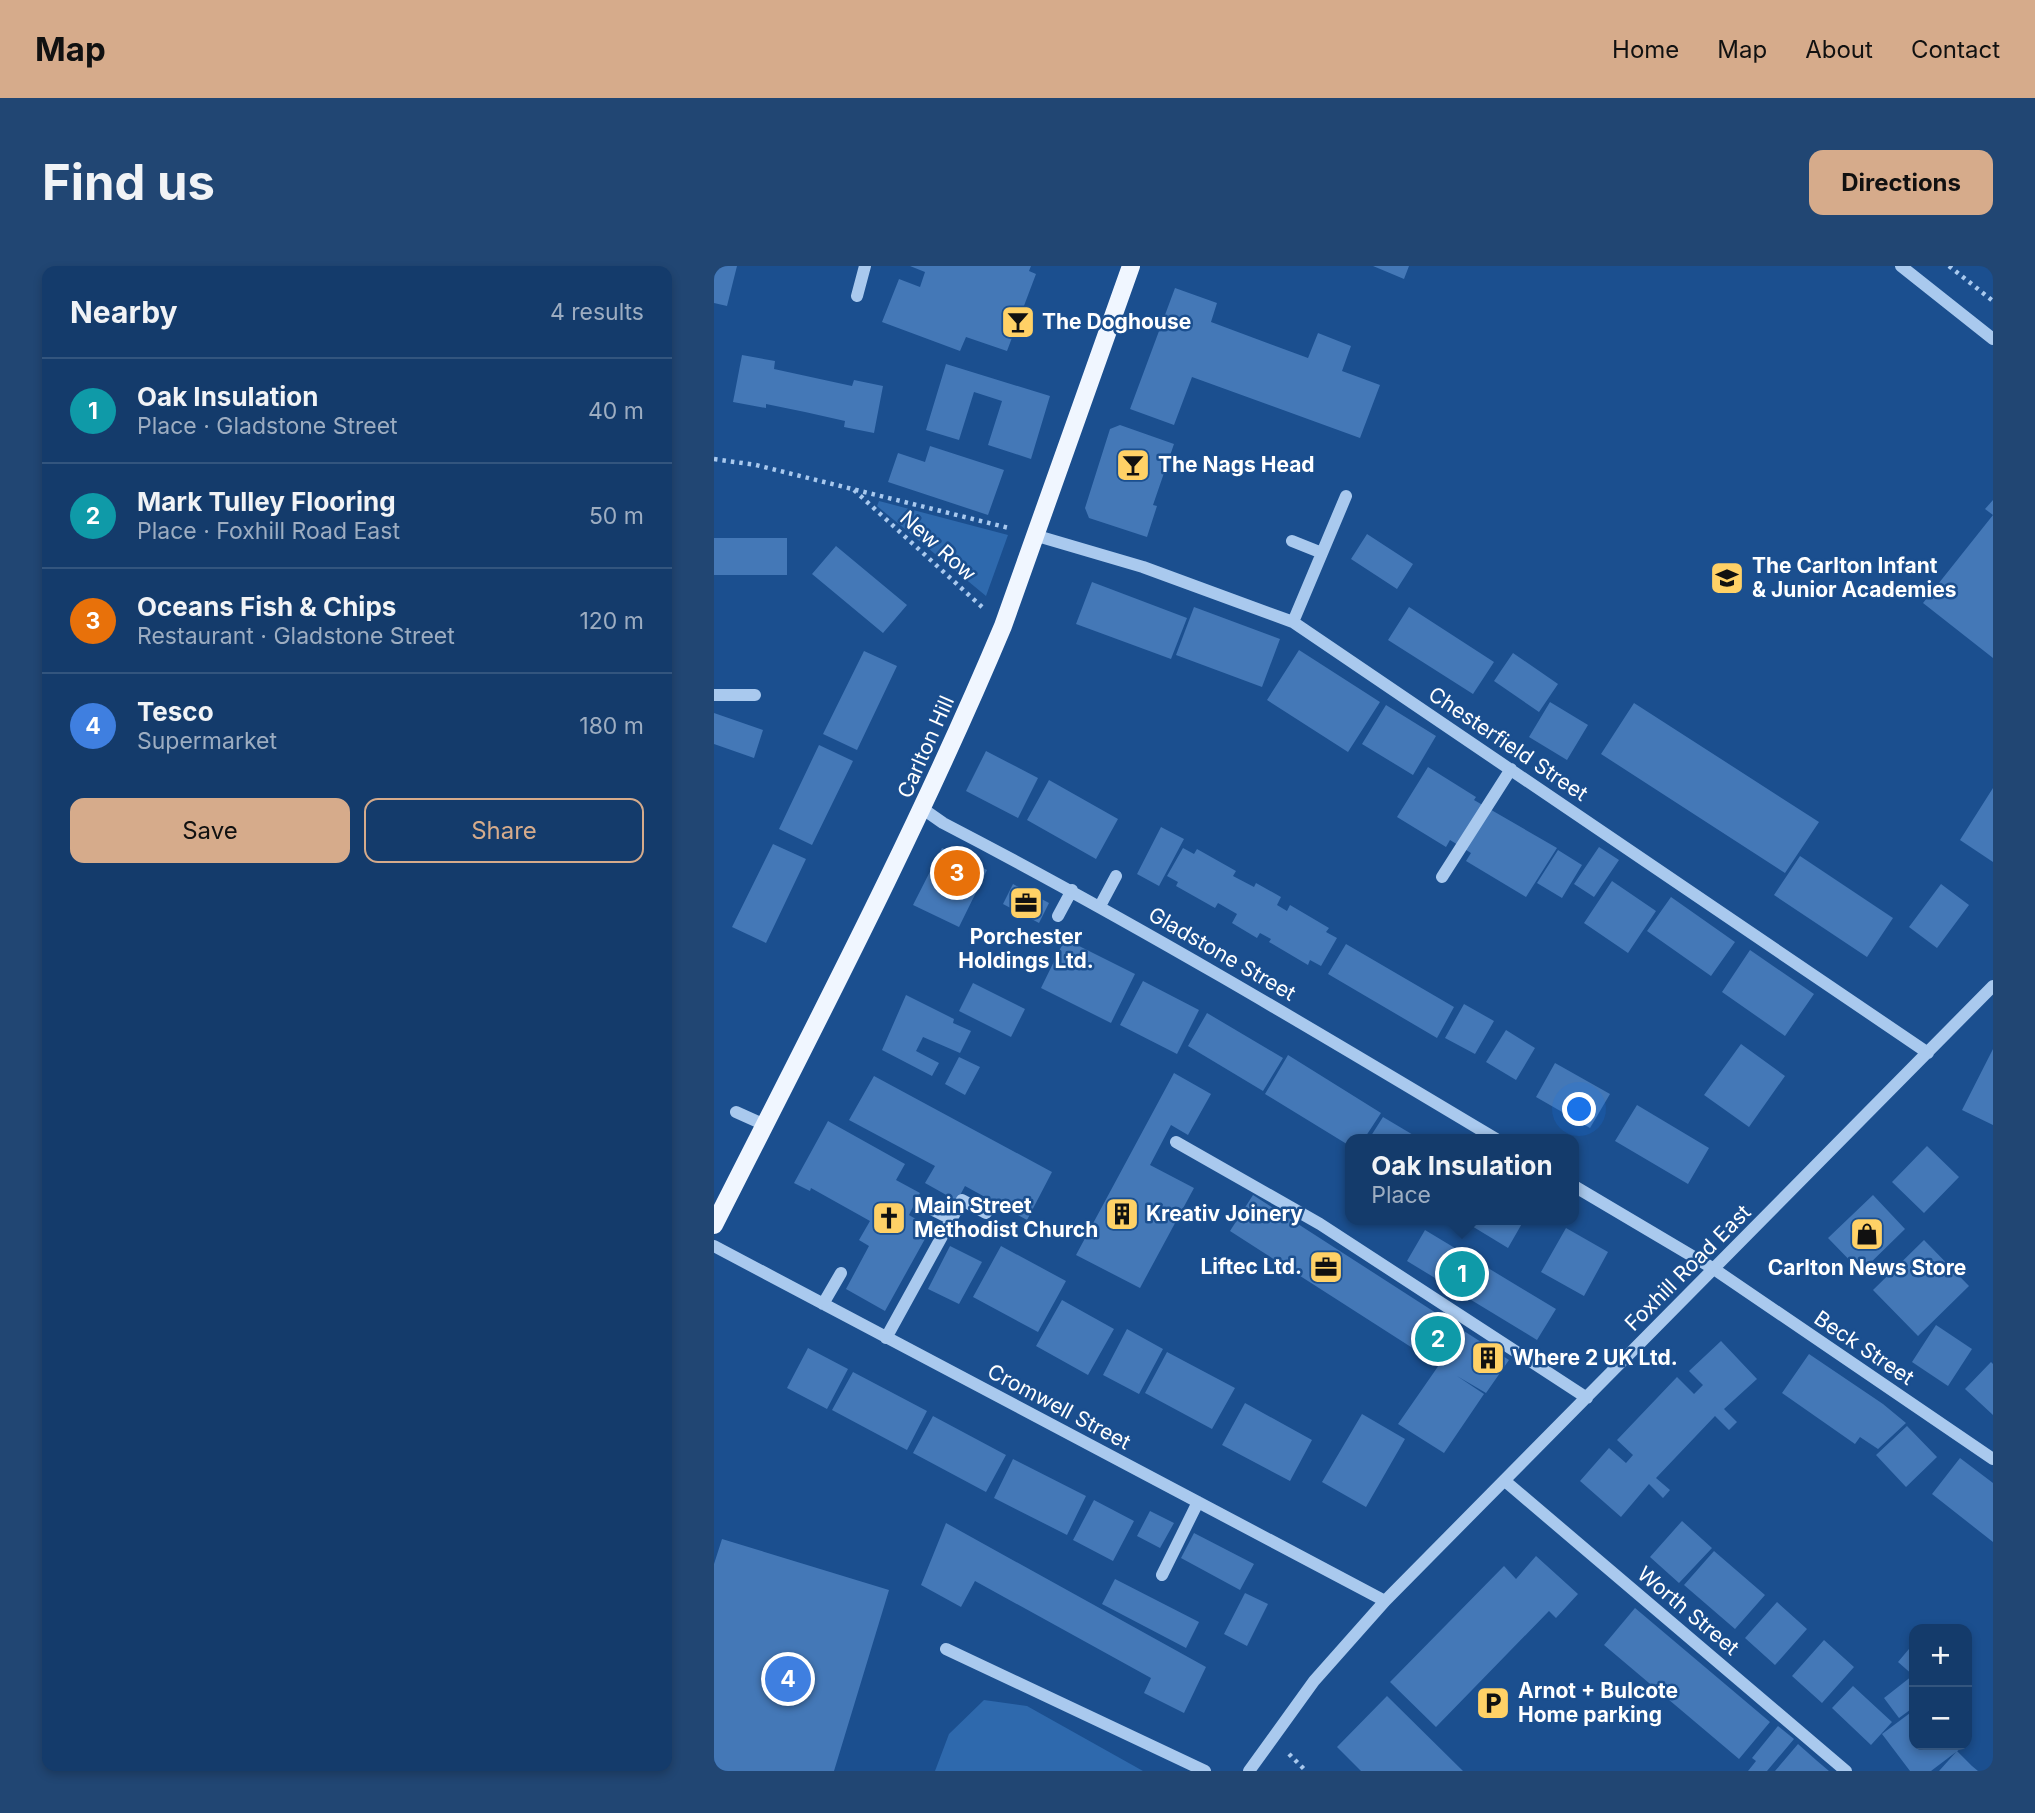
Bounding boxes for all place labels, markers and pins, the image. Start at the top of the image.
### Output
bar icon: The Doghouse [999,303,1037,341]
place label: The Doghouse [1042,309,1191,334]
bar icon: The Nags Head [1114,446,1152,484]
place label: The Nags Head [1158,452,1315,477]
place label: The Carlton Infant & Junior Academies [1752,553,1956,602]
school or university icon: The Carlton Infant & Junior Academies [1708,559,1746,597]
pin: 3 [934,847,980,899]
office icon: Porchester Holdings Ltd. [1007,884,1045,922]
place label: Porchester Holdings Ltd. [958,924,1094,973]
place label: Main Street Methodist Church [914,1193,1098,1242]
building icon: Kreativ Joinery [1103,1195,1141,1233]
church icon: Main Street Methodist Church [870,1199,908,1237]
place label: Kreativ Joinery [1146,1201,1303,1226]
shop icon: Carlton News Store [1848,1215,1886,1253]
office icon: Liftec Ltd. [1307,1248,1345,1286]
pin: 1 [1439,1248,1485,1300]
place label: Liftec Ltd. [1200,1254,1302,1279]
place label: Carlton News Store [1768,1255,1966,1280]
pin: 2 [1415,1313,1461,1365]
building icon: Where 2 UK Ltd. [1469,1339,1507,1377]
place label: Where 2 UK Ltd. [1512,1345,1678,1370]
pin: 4 [765,1653,811,1705]
place label: Arnot + Bulcote Home parking [1518,1678,1678,1727]
parking icon: Arnot + Bulcote Home parking [1474,1684,1512,1722]

